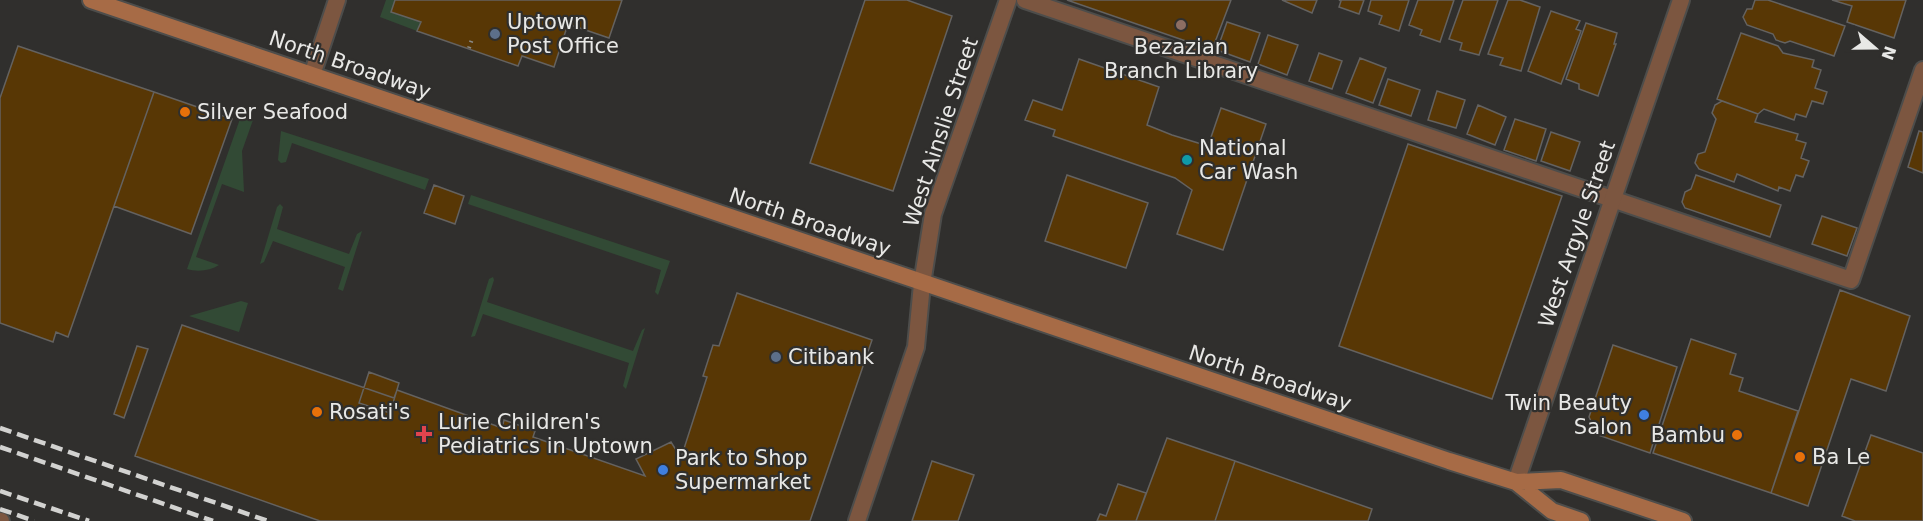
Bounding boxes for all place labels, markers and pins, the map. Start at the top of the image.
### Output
place label: Uptown Post Office [507,10,619,58]
marker: Bezazian Branch Library [1174,18,1188,32]
marker: Uptown Post Office [488,27,502,41]
place label: Bezazian Branch Library [1104,35,1258,83]
place label: Silver Seafood [197,100,348,124]
marker: Silver Seafood [178,105,192,119]
place label: National Car Wash [1199,136,1298,184]
marker: National Car Wash [1180,153,1194,167]
place label: Citibank [788,345,875,369]
marker: Citibank [769,350,783,364]
place label: Twin Beauty Salon [1504,391,1632,439]
place label: Rosati's [329,400,410,424]
marker: Rosati's [310,405,324,419]
marker: Twin Beauty Salon [1637,408,1651,422]
place label: Lurie Children's Pediatrics in Uptown [438,410,653,458]
place label: Bambu [1651,423,1725,447]
marker: Lurie Children's Pediatrics in Uptown [415,425,433,443]
marker: Bambu [1730,428,1744,442]
place label: Ba Le [1812,445,1870,469]
place label: Park to Shop Supermarket [675,446,811,494]
marker: Ba Le [1793,450,1807,464]
marker: Park to Shop Supermarket [656,463,670,477]

